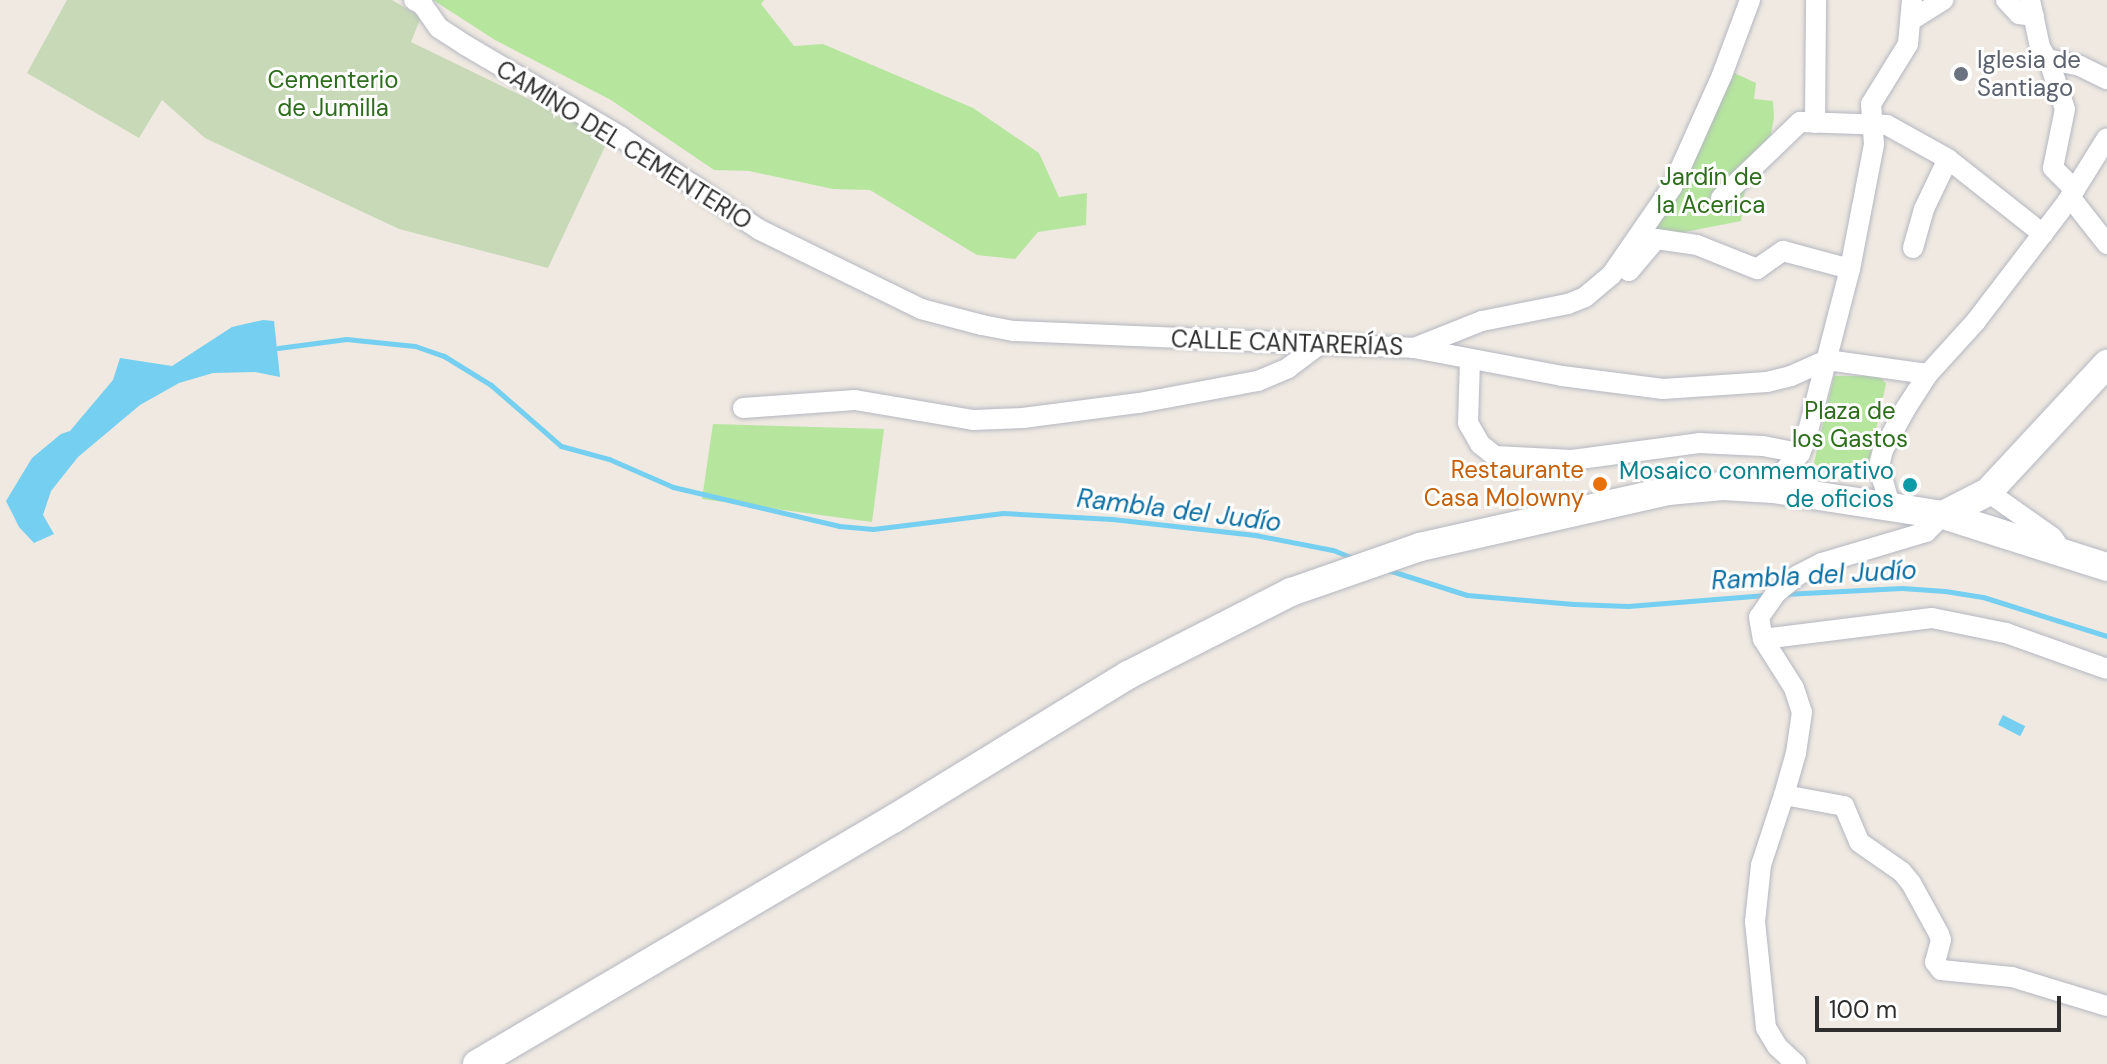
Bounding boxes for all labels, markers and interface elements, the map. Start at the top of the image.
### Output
place label: Iglesia de Santiago [1977,46,2081,102]
street label: CAMINO DEL CEMENTERIO [491,54,757,236]
marker: Iglesia de Santiago [1952,65,1970,83]
park label: Cementerio de Jumilla [267,66,399,122]
park label: Jardín de la Acerica [1657,163,1765,219]
street label: CALLE CANTARERÍAS [1170,325,1404,361]
park label: Plaza de los Gastos [1792,397,1908,453]
place label: Restaurante Casa Molowny [1424,456,1584,512]
place label: Mosaico conmemorativo de oficios [1619,457,1894,513]
marker: Restaurante Casa Molowny [1591,475,1609,493]
marker: Mosaico conmemorativo de oficios [1901,476,1919,494]
water label: Rambla del Judío [1075,483,1283,539]
water label: Rambla del Judío [1710,555,1918,597]
scale bar [1819,980,2065,1030]
text: 100 m [1829,994,1897,1025]

